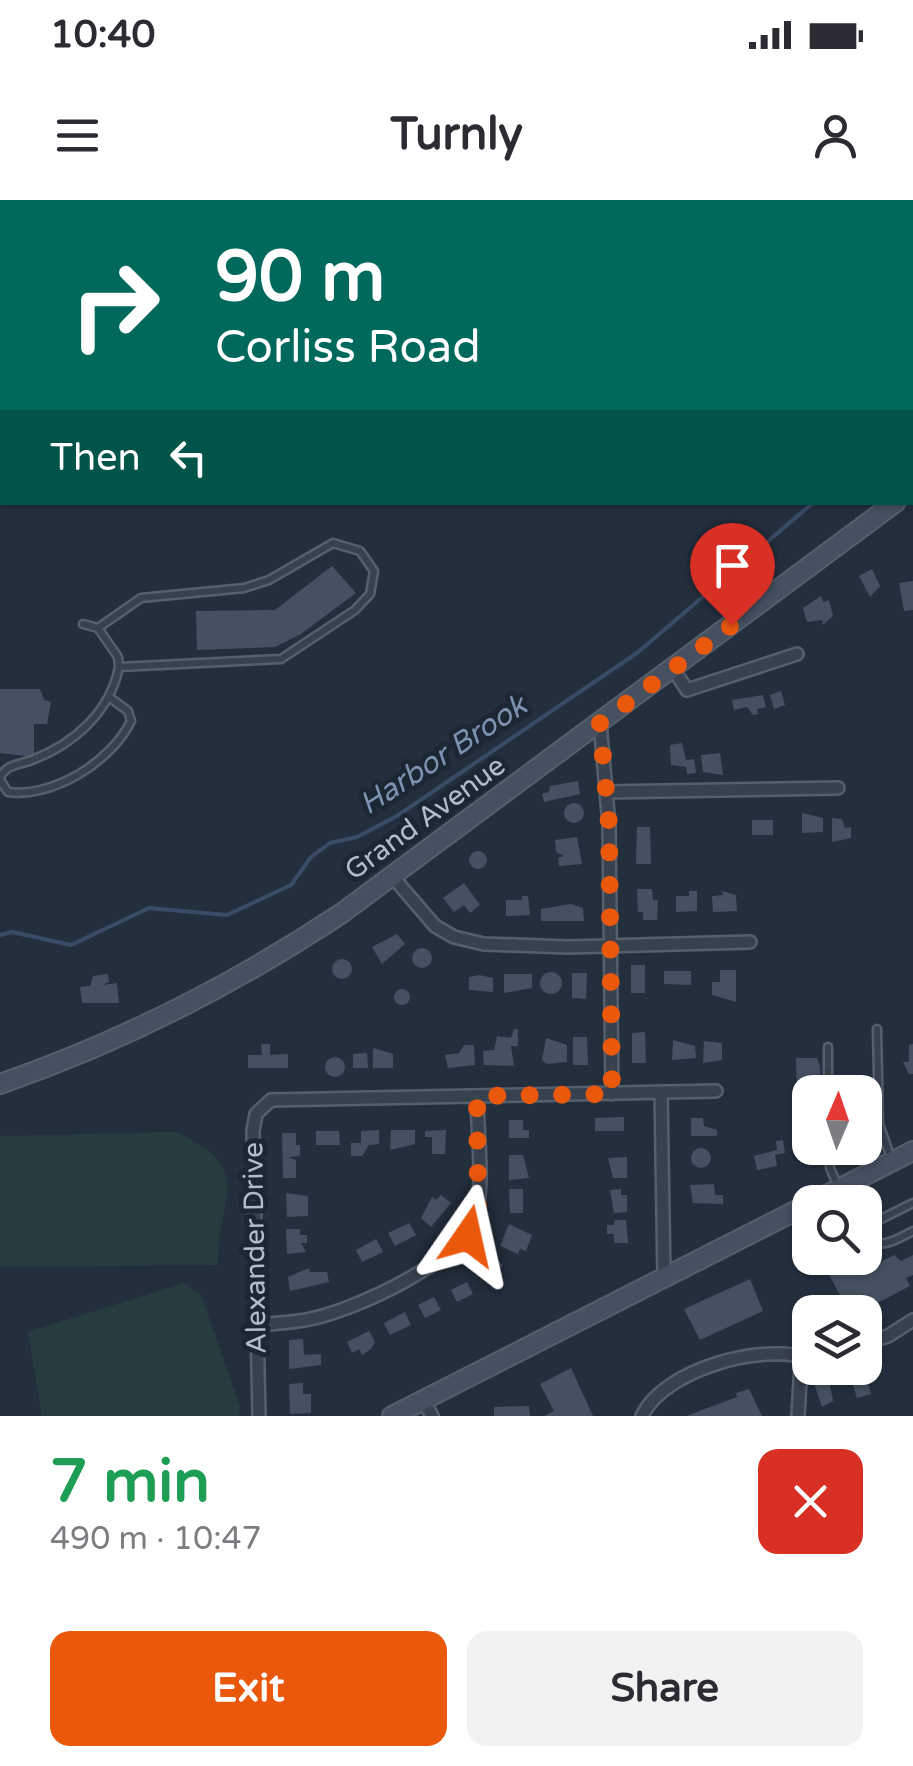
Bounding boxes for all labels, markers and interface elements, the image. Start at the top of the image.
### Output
text: 10:40 [50,12,155,58]
icon: menu [50,108,105,163]
text: Turnly [390,108,523,162]
icon: person [808,108,863,163]
text: 90 m [215,236,385,320]
icon: right [50,240,180,370]
text: Corliss Road [215,321,481,375]
icon: left [161,430,216,485]
text: Then [50,435,141,481]
pin [690,523,775,626]
icon: arrive [705,538,760,593]
water label: Harbor Brook [352,686,536,823]
street label: Grand Avenue [338,748,512,888]
north arrow [792,1075,882,1165]
map controls [792,1075,882,1385]
street label: Alexander Drive [236,1142,274,1354]
position arrow [416,1184,520,1288]
button: search [792,1185,882,1275]
button: layers [792,1295,882,1385]
text: 7 min [50,1446,210,1518]
button: close [758,1449,863,1554]
text: 490 m · 10:47 [50,1520,262,1558]
button: Exit [50,1631,447,1746]
button: Share [467,1631,863,1746]

